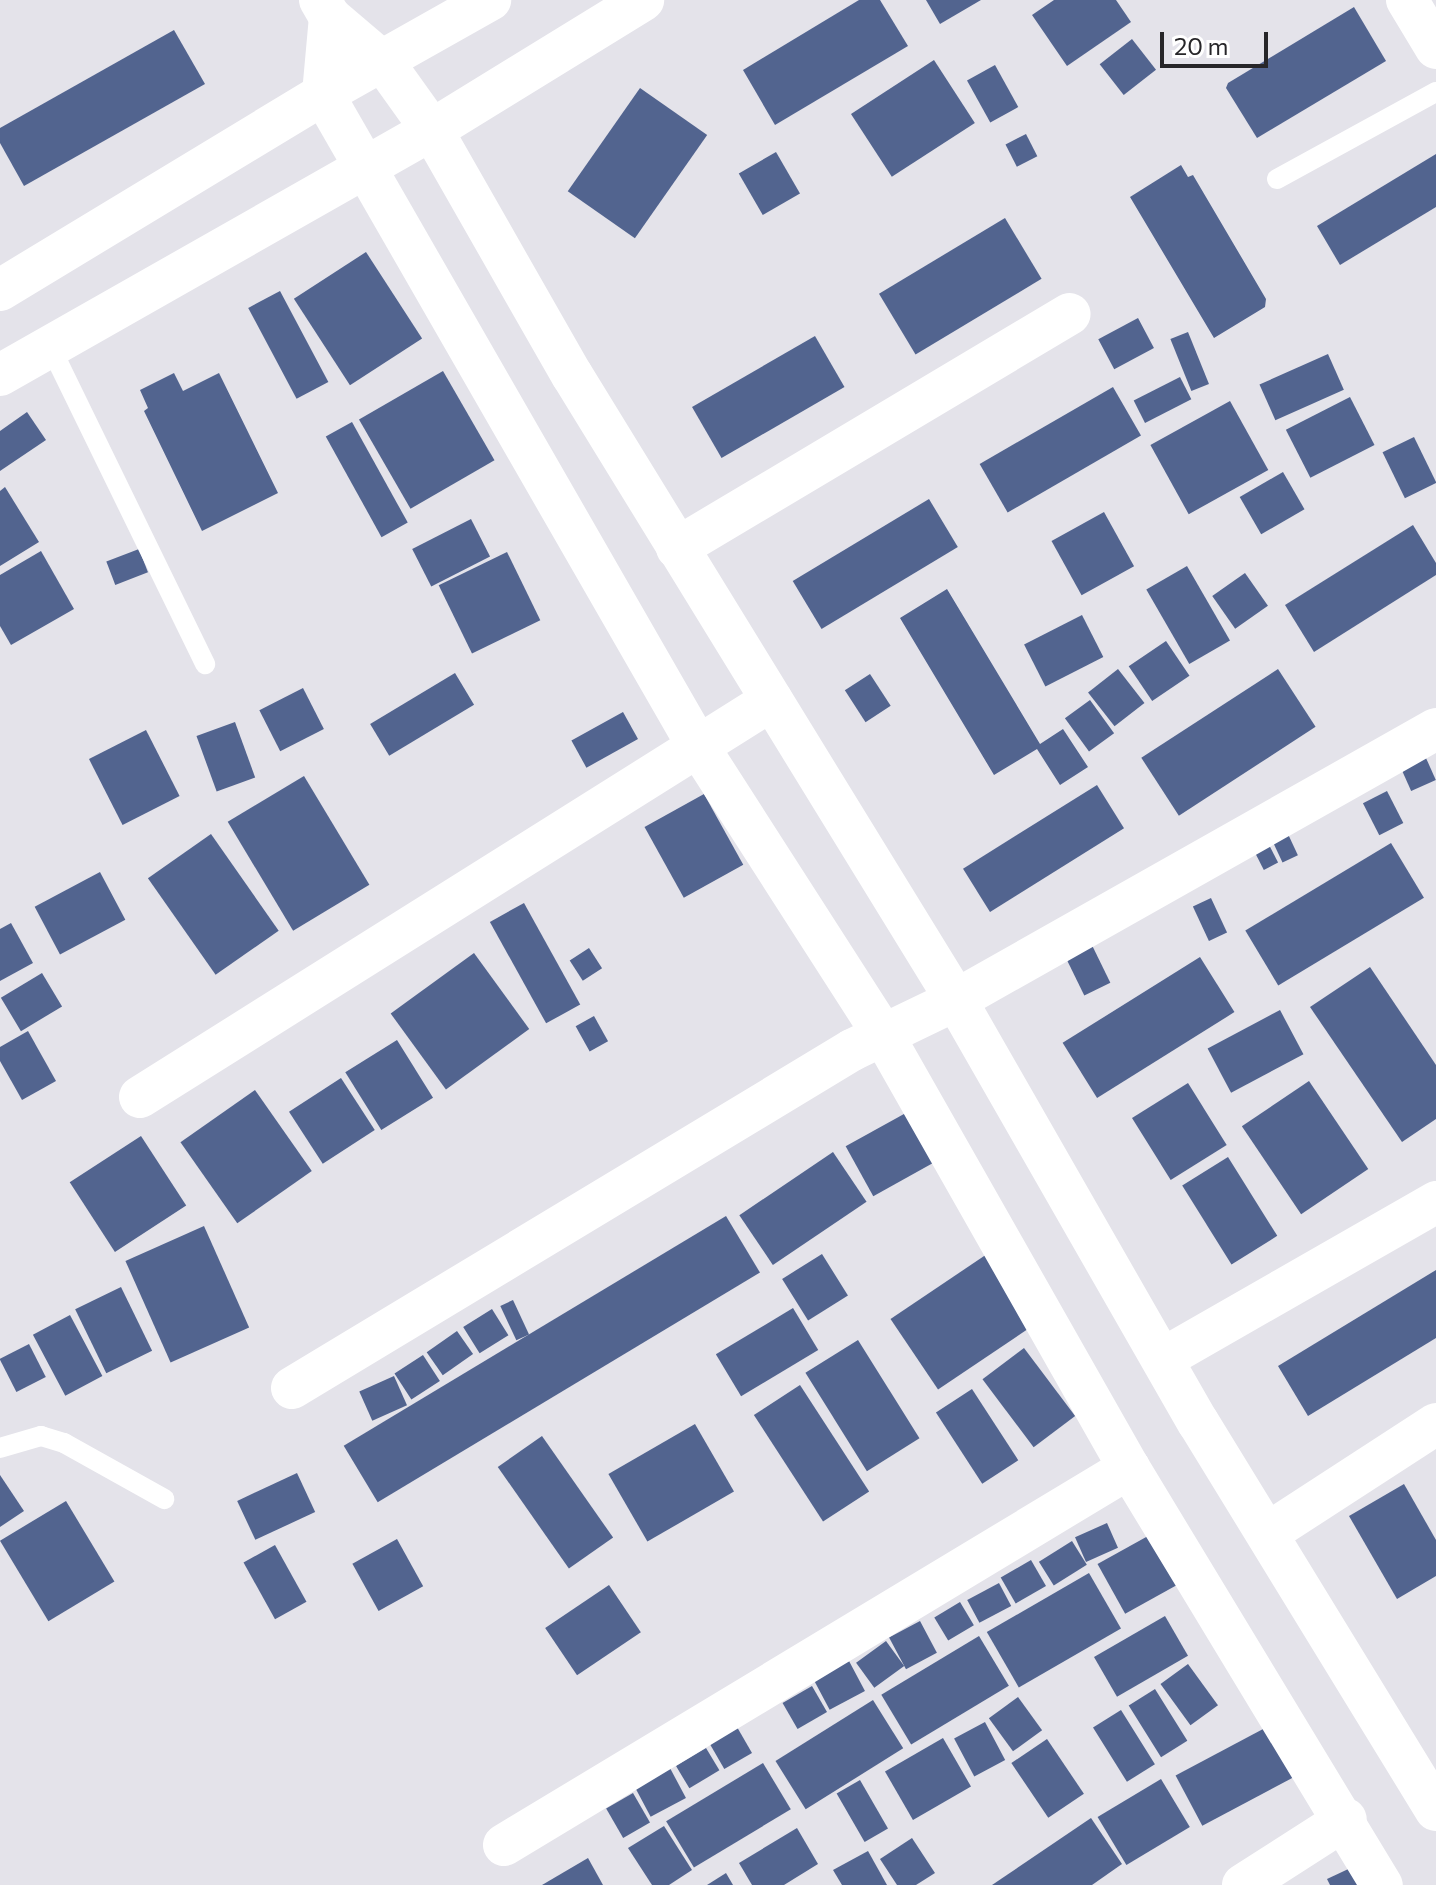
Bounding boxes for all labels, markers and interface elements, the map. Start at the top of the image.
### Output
scale bar [1164,16,1272,66]
text: 20 m [1174,31,1228,60]

